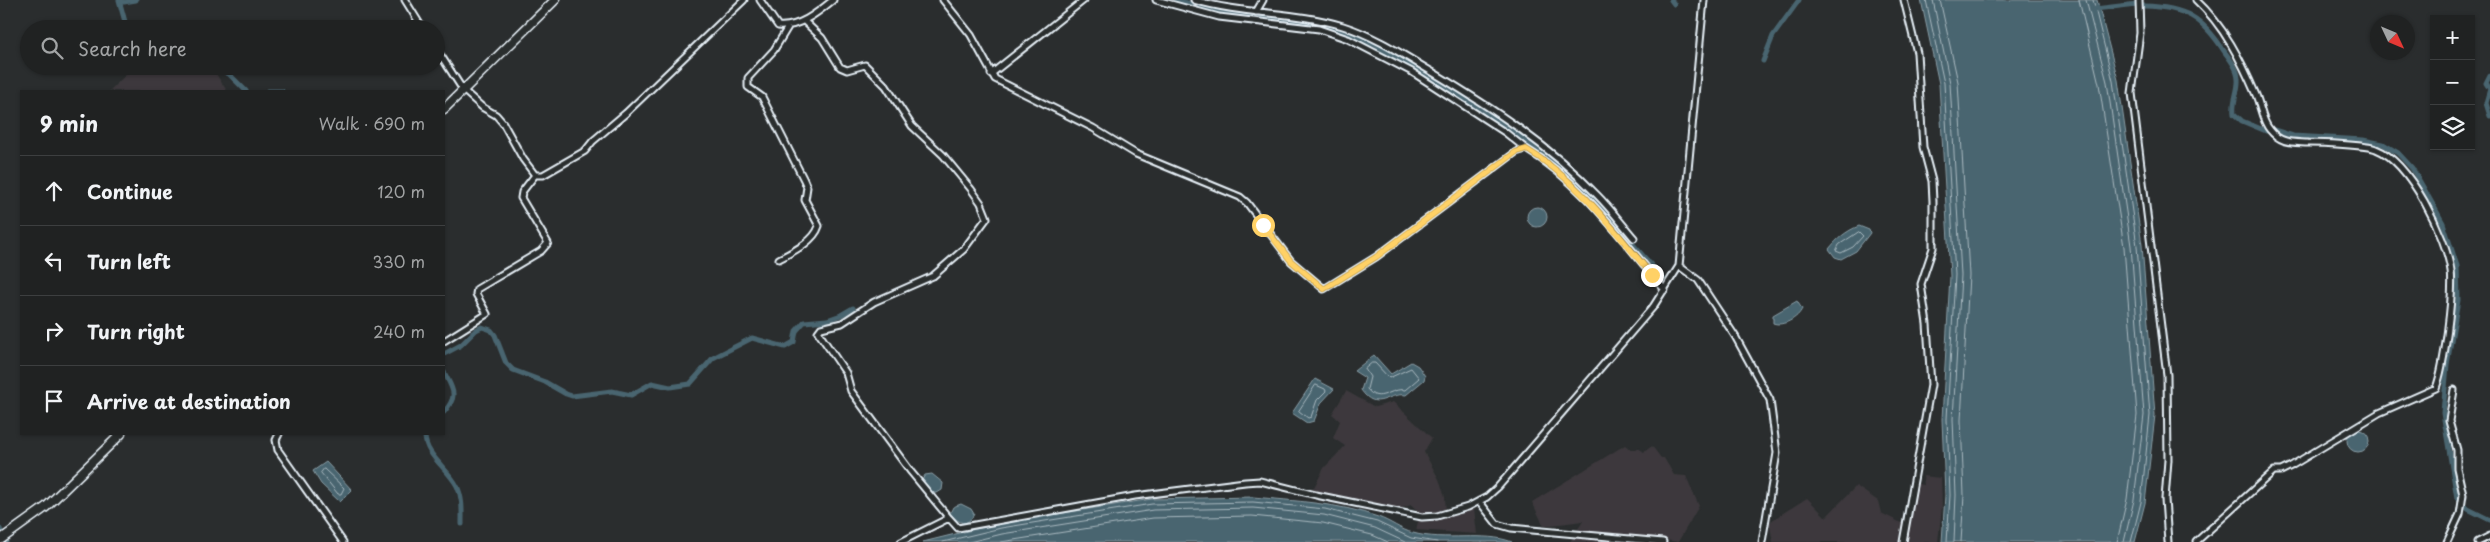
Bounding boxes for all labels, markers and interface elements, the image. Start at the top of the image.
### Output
north arrow [2370,15,2415,60]
map controls [2430,15,2475,150]
button: + [2430,15,2475,60]
search box [20,20,445,75]
icon: search [38,34,66,62]
text: Search here [78,34,187,62]
button: − [2430,60,2475,105]
button: layers [2430,105,2475,150]
text: 9 min [40,107,98,139]
text: Walk · 690 m [319,111,425,135]
icon: ahead [40,177,68,205]
text: Continue [87,177,173,205]
text: 120 m [378,179,425,203]
route start [1252,214,1275,237]
icon: left [40,247,68,275]
text: Turn left [87,247,171,275]
text: 330 m [372,249,425,273]
route end [1641,264,1664,287]
icon: right [40,317,68,345]
text: Turn right [87,317,185,345]
text: 240 m [373,319,425,343]
icon: arrive [40,387,68,415]
text: Arrive at destination [87,387,291,415]

